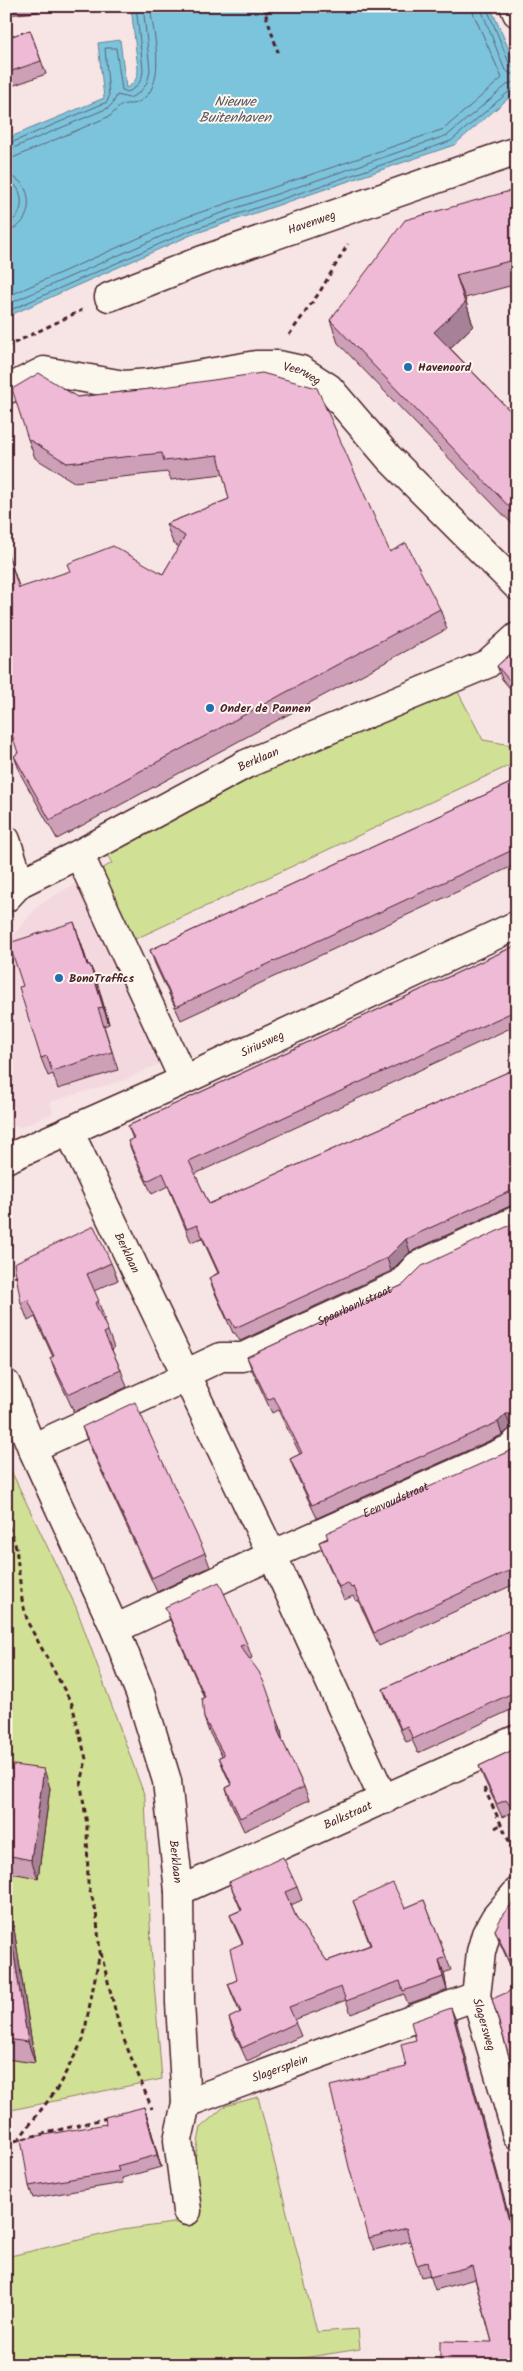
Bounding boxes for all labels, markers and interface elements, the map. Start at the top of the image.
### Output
water label: Nieuwe Buitenhaven [199,91,272,129]
street label: Havenweg [285,205,339,239]
street label: Veerweg [281,357,325,390]
place label: Havenoord [418,358,472,377]
marker: Havenoord [402,361,414,373]
place label: Onder de Pannen [220,699,311,718]
marker: Onder de Pannen [204,702,216,714]
street label: Berklaan [234,742,282,776]
place label: BonoTraffics [69,969,134,988]
marker: BonoTraffics [53,972,65,984]
street label: Siriusweg [237,1025,287,1062]
street label: Berklaan [109,1229,145,1276]
street label: Spaarbankstraat [314,1280,396,1331]
street label: Eenvoudstraat [359,1477,432,1523]
street label: Balkstraat [320,1796,375,1834]
street label: Berklaan [164,1839,188,1884]
street label: Slagersweg [468,1996,501,2053]
street label: Slagersplein [249,2049,311,2087]

